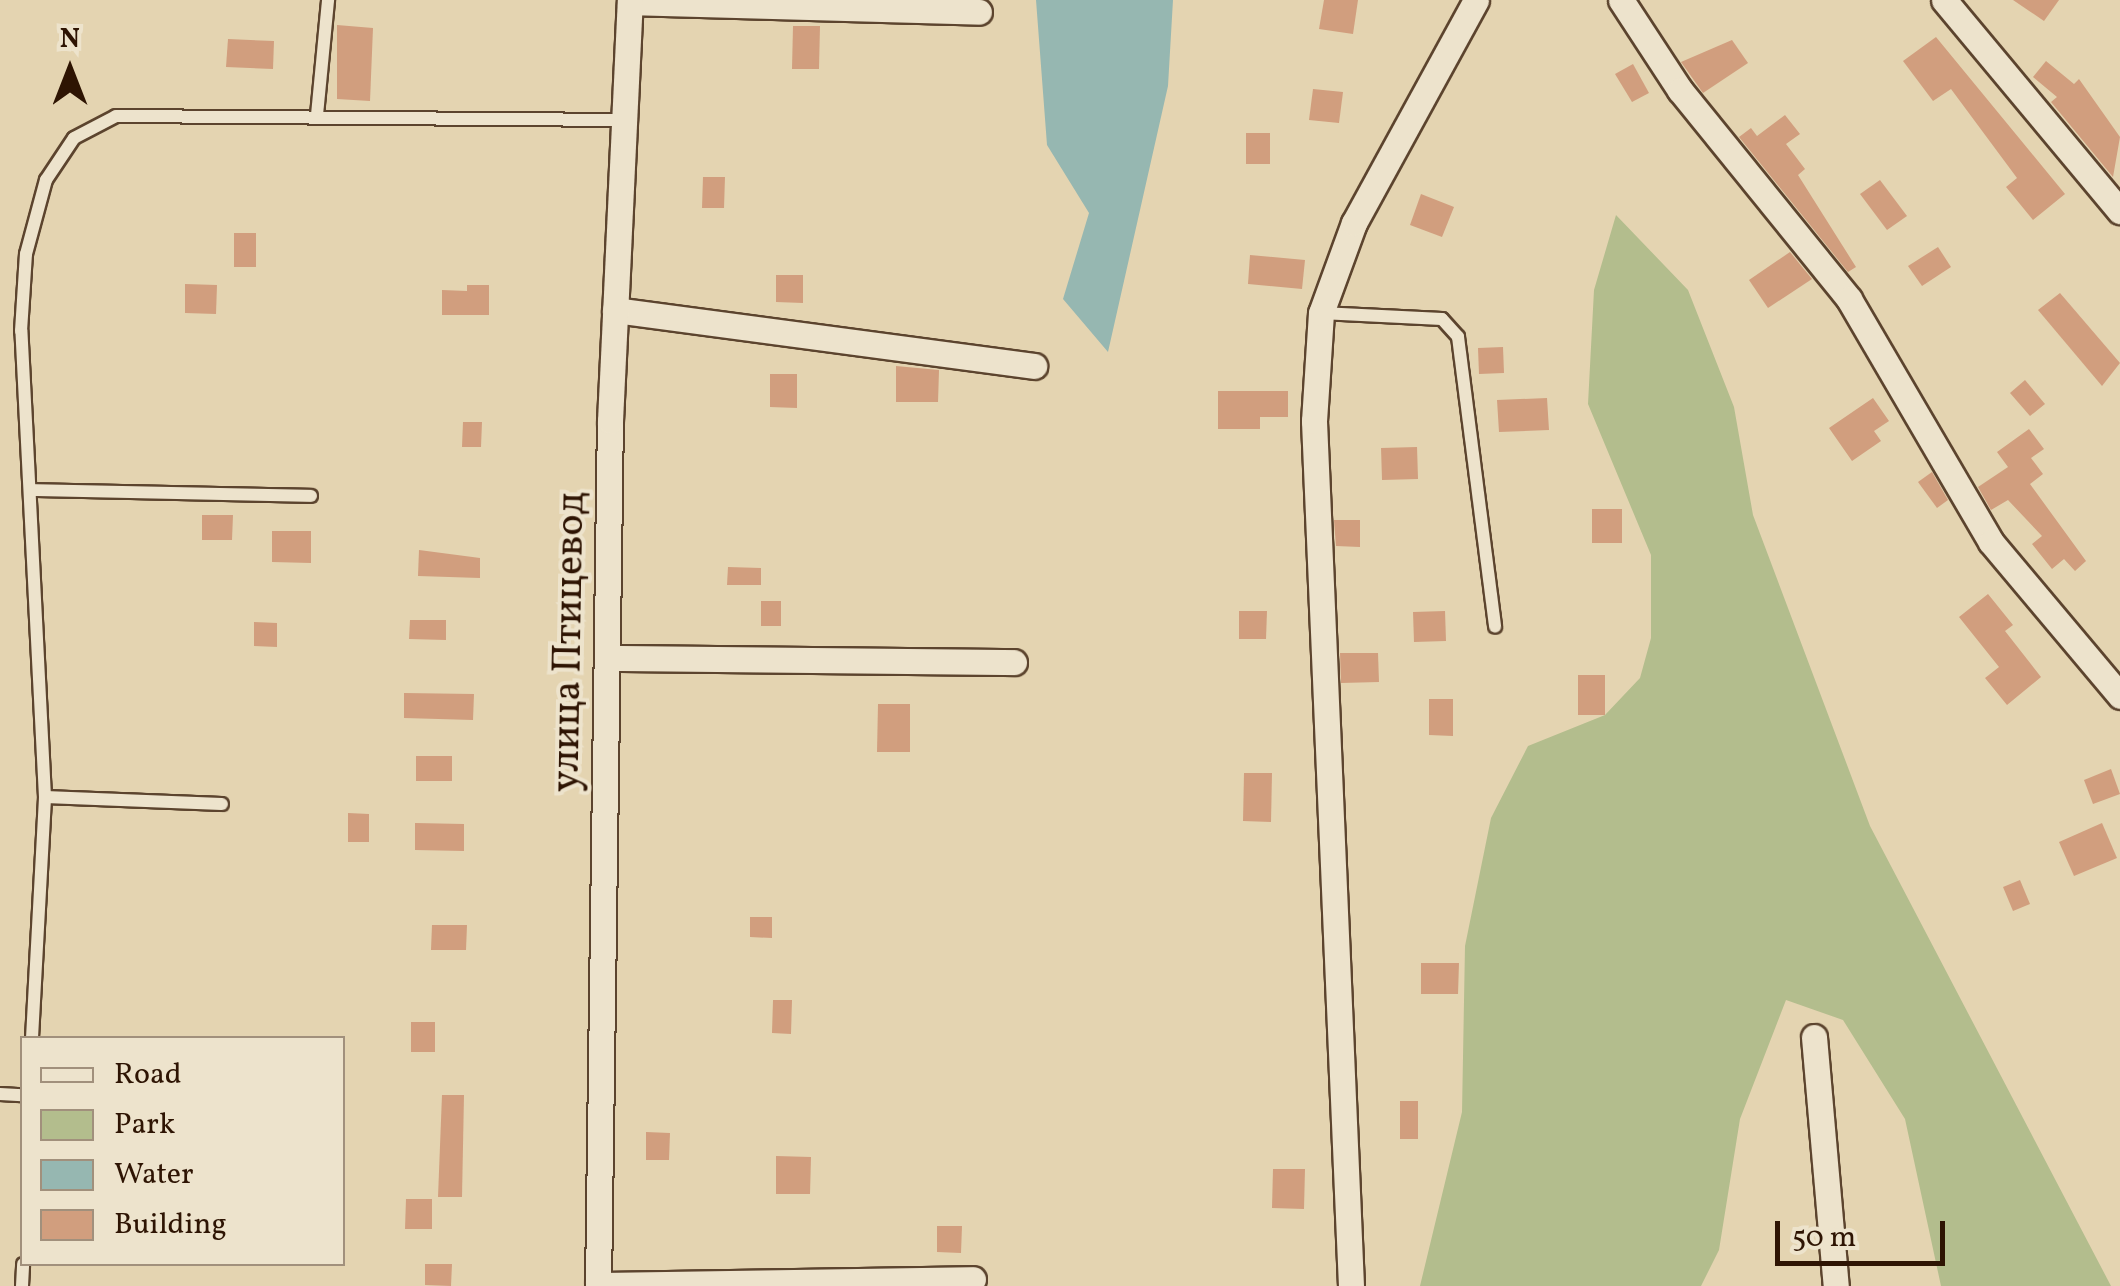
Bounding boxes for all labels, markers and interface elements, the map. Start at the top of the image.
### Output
north arrow [20,20,120,120]
text: N [60,20,80,59]
street label: улица Птицевод [543,491,597,793]
legend [20,1036,345,1266]
text: Road [114,1054,182,1096]
text: Park [114,1104,175,1146]
text: Water [114,1154,194,1196]
scale bar [1780,1201,1950,1263]
text: Building [114,1204,227,1246]
text: 50 m [1792,1217,1856,1259]

